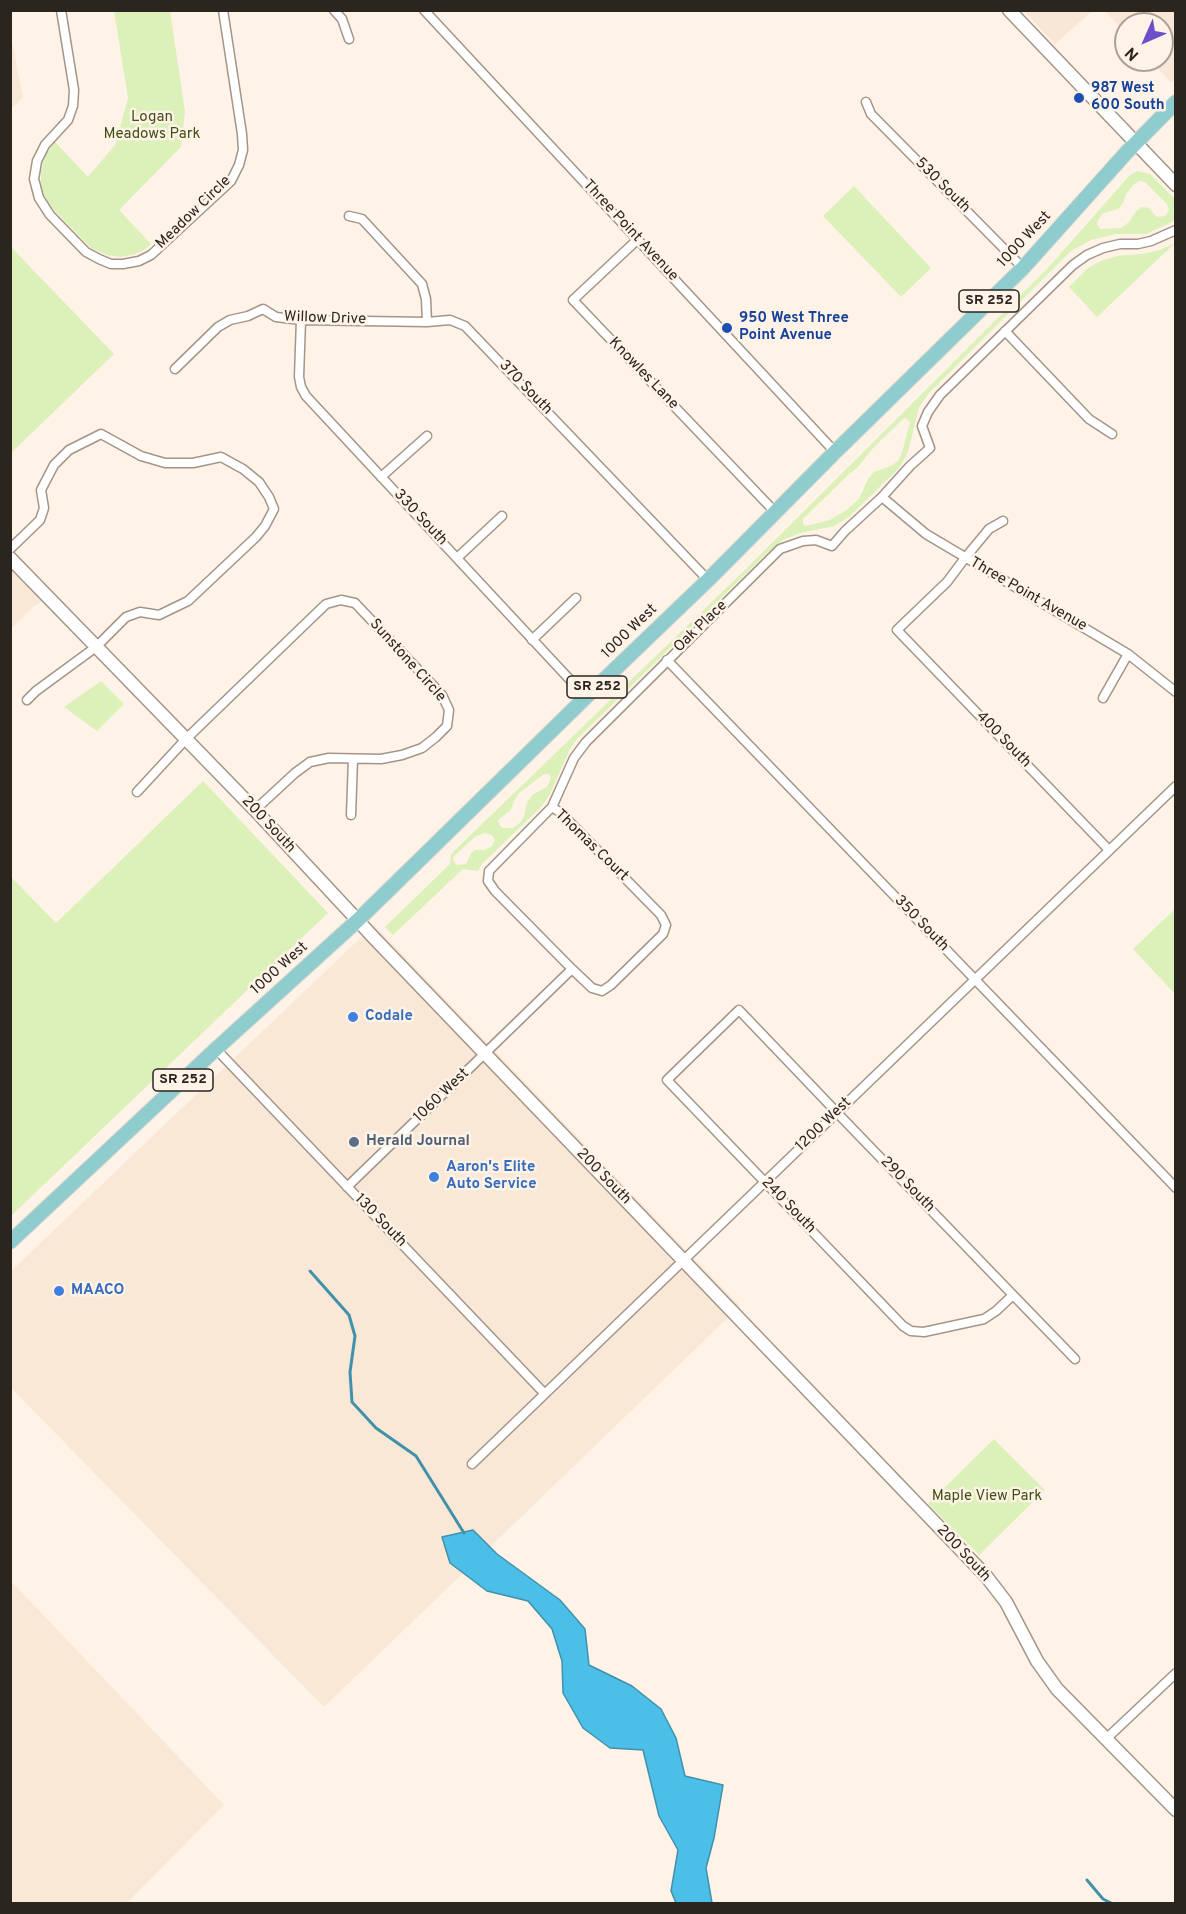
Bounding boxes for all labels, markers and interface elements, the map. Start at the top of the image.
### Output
north arrow [1114,12,1174,72]
text: N [1122,42,1144,64]
place label: 987 West 600 South [1091,80,1165,115]
marker: 987 West 600 South [1072,91,1086,105]
park label: Logan Meadows Park [103,109,201,144]
street label: 530 South [911,155,973,217]
street label: Meadow Circle [153,173,235,253]
street label: Three Point Avenue [578,177,682,285]
street label: 1000 West [994,208,1056,272]
road number: SR 252 [959,290,1019,312]
street label: Willow Drive [284,309,366,329]
place label: 950 West Three Point Avenue [739,310,849,345]
marker: 950 West Three Point Avenue [720,321,734,335]
street label: Knowles Lane [604,334,682,414]
street label: 370 South [495,357,555,419]
street label: 330 South [389,486,451,550]
street label: Three Point Avenue [966,554,1090,636]
street label: Oak Place [671,597,731,657]
street label: 1000 West [598,601,662,663]
street label: Sunstone Circle [365,616,449,706]
road number: SR 252 [567,676,627,698]
street label: 400 South [972,708,1034,772]
street label: 200 South [237,793,299,857]
street label: Thomas Court [550,806,632,886]
street label: 350 South [890,892,952,956]
street label: 1000 West [248,939,312,999]
place label: Codale [365,1008,413,1026]
marker: Codale [346,1010,360,1024]
street label: 1060 West [411,1065,473,1127]
road number: SR 252 [153,1069,213,1091]
street label: 1200 West [792,1094,856,1156]
place label: Herald Journal [366,1133,470,1151]
marker: Herald Journal [347,1135,361,1149]
street label: 200 South [572,1145,634,1209]
street label: 290 South [876,1153,938,1217]
place label: Aaron's Elite Auto Service [446,1159,537,1194]
marker: Aaron's Elite Auto Service [427,1170,441,1184]
street label: 240 South [757,1174,819,1238]
street label: 130 South [350,1191,410,1251]
place label: MAACO [71,1282,124,1300]
marker: MAACO [52,1284,66,1298]
park label: Maple View Park [932,1488,1042,1506]
street label: 200 South [932,1522,994,1586]

